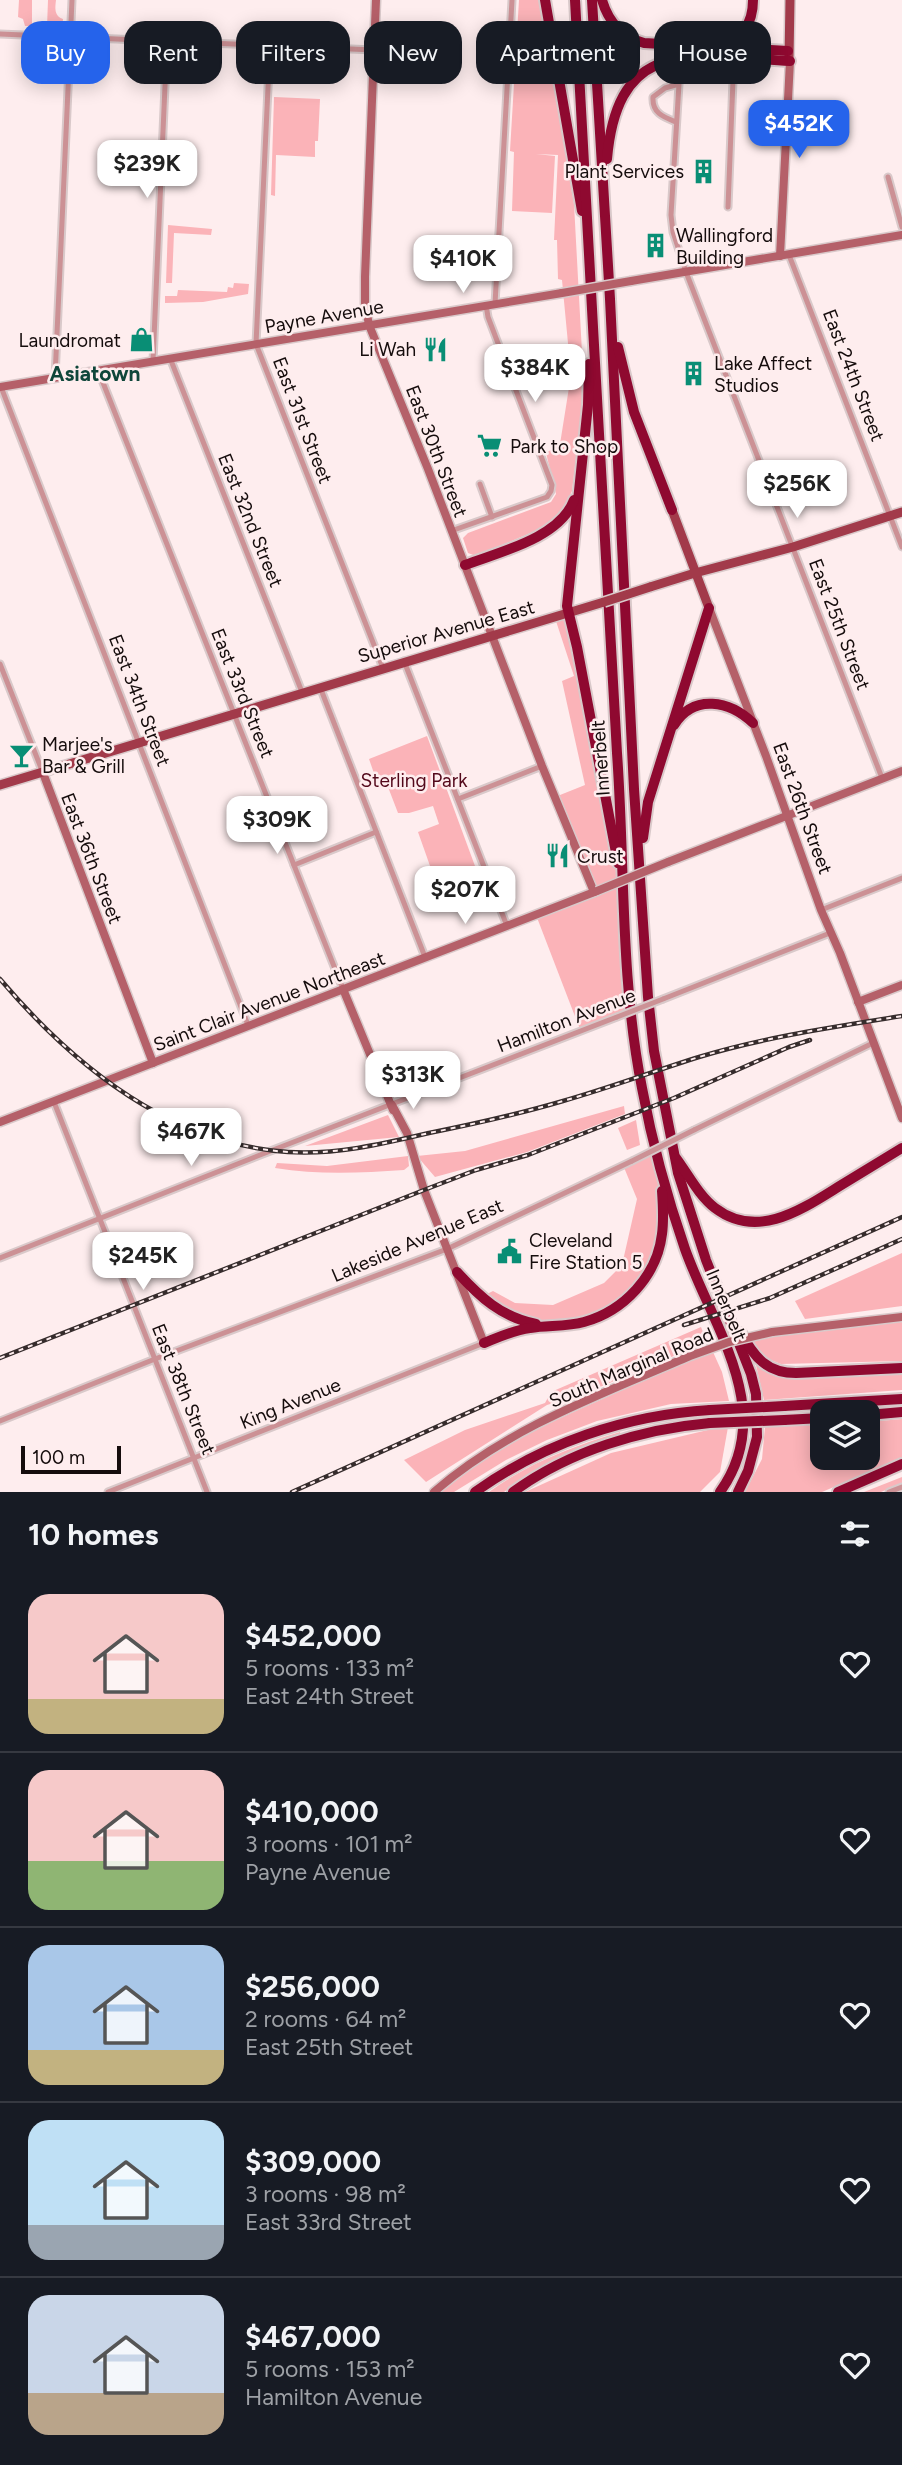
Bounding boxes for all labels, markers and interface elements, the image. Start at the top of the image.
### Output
chip: Buy [21,21,110,84]
chip: Rent [124,21,222,84]
chip: Filters [236,21,350,84]
chip: New [364,21,462,84]
chip: Apartment [476,21,640,84]
chip: House [654,21,771,84]
pin: $452K [750,100,848,160]
text: $452K [764,109,834,137]
pin: $239K [98,140,196,200]
text: $239K [113,149,181,177]
building icon: Plant Services [690,157,718,185]
place label: Plant Services [564,160,684,183]
place label: Wallingford Building [676,224,773,269]
building icon: Wallingford Building [642,232,670,260]
pin: $410K [414,236,512,295]
text: $410K [429,244,497,272]
street label: Payne Avenue [263,295,385,338]
street label: East 24th Street [818,306,889,445]
shop icon: Laundromat [127,326,155,354]
place label: Laundromat [19,329,121,352]
restaurant icon: Li Wah [422,335,450,363]
place label: Li Wah [359,338,416,361]
pin: $384K [486,344,584,404]
place label: Lake Affect Studios [714,352,812,397]
text: $384K [500,353,570,381]
street label: East 31st Street [268,354,337,487]
building icon: Lake Affect Studios [680,360,708,388]
district label: Asiatown [50,361,140,386]
street label: East 30th Street [401,382,472,521]
supermarket icon: Park to Shop [476,432,504,460]
place label: Park to Shop [510,435,618,458]
street label: East 32nd Street [213,450,288,590]
pin: $256K [748,461,846,520]
text: $256K [763,469,831,497]
street label: East 25th Street [804,555,875,693]
street label: Superior Avenue East [355,595,537,668]
street label: East 33rd Street [206,625,279,761]
street label: East 34th Street [104,631,175,769]
street label: Innerbelt [586,719,615,797]
place label: Marjee's Bar & Grill [42,733,125,778]
street label: East 26th Street [768,739,837,877]
bar icon: Marjee's Bar & Grill [8,741,36,769]
park label: Sterling Park [361,769,468,792]
street label: East 36th Street [56,789,127,927]
pin: $309K [228,796,326,856]
text: $309K [242,805,312,833]
restaurant icon: Crust [543,842,571,870]
place label: Crust [577,845,624,868]
pin: $207K [416,866,514,926]
text: $207K [430,875,500,903]
street label: Saint Clair Avenue Northeast [150,947,388,1056]
street label: Hamilton Avenue [494,983,639,1057]
pin: $313K [364,1052,462,1111]
text: $313K [381,1060,445,1088]
pin: $467K [142,1108,240,1168]
text: $467K [157,1117,225,1145]
street label: Lakeside Avenue East [328,1194,507,1287]
place label: Cleveland Fire Station 5 [529,1229,643,1274]
pin: $245K [94,1232,192,1292]
public building icon: Cleveland Fire Station 5 [495,1237,523,1265]
text: $245K [108,1241,178,1269]
street label: Innerbelt [701,1266,752,1345]
street label: East 38th Street [147,1320,220,1458]
street label: South Marginal Road [546,1322,717,1413]
street label: King Avenue [236,1373,344,1434]
map controls [810,1400,880,1470]
button: layers [810,1400,880,1470]
scale bar [21,1443,121,1475]
text: 100 m [32,1446,85,1469]
icon: filters [836,1515,874,1553]
text: 10 homes [28,1516,159,1553]
text: $452,000 [245,1617,381,1654]
icon: home [84,1622,168,1706]
icon: heart [836,1645,874,1683]
text: 5 rooms · 133 m² [245,1654,414,1682]
text: East 24th Street [245,1682,414,1710]
text: $410,000 [245,1793,379,1830]
icon: home [84,1798,168,1882]
icon: heart [836,1821,874,1859]
text: 3 rooms · 101 m² [245,1830,412,1858]
text: Payne Avenue [245,1858,391,1886]
text: $256,000 [245,1968,380,2005]
icon: home [84,1973,168,2057]
icon: heart [836,1996,874,2034]
text: 2 rooms · 64 m² [245,2005,406,2033]
text: East 25th Street [245,2033,413,2061]
text: $309,000 [245,2143,381,2180]
icon: home [84,2148,168,2232]
icon: heart [836,2171,874,2209]
text: 3 rooms · 98 m² [245,2180,406,2208]
text: East 33rd Street [245,2208,412,2236]
text: $467,000 [245,2318,381,2355]
icon: home [84,2323,168,2407]
icon: heart [836,2346,874,2384]
text: 5 rooms · 153 m² [245,2355,415,2383]
text: Hamilton Avenue [245,2383,422,2411]

